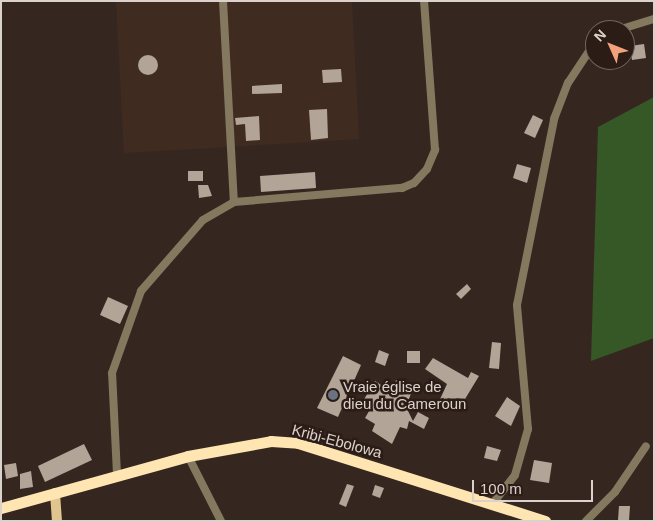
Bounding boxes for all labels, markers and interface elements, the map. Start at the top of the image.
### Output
north arrow [585,20,635,70]
text: N [591,26,609,44]
place label: Vraie église de dieu du Cameroun [343,377,466,412]
marker: Vraie église de dieu du Cameroun [327,389,339,401]
street label: Kribi-Ebolowa [290,420,384,462]
scale bar [475,470,596,502]
text: 100 m [480,480,522,497]

